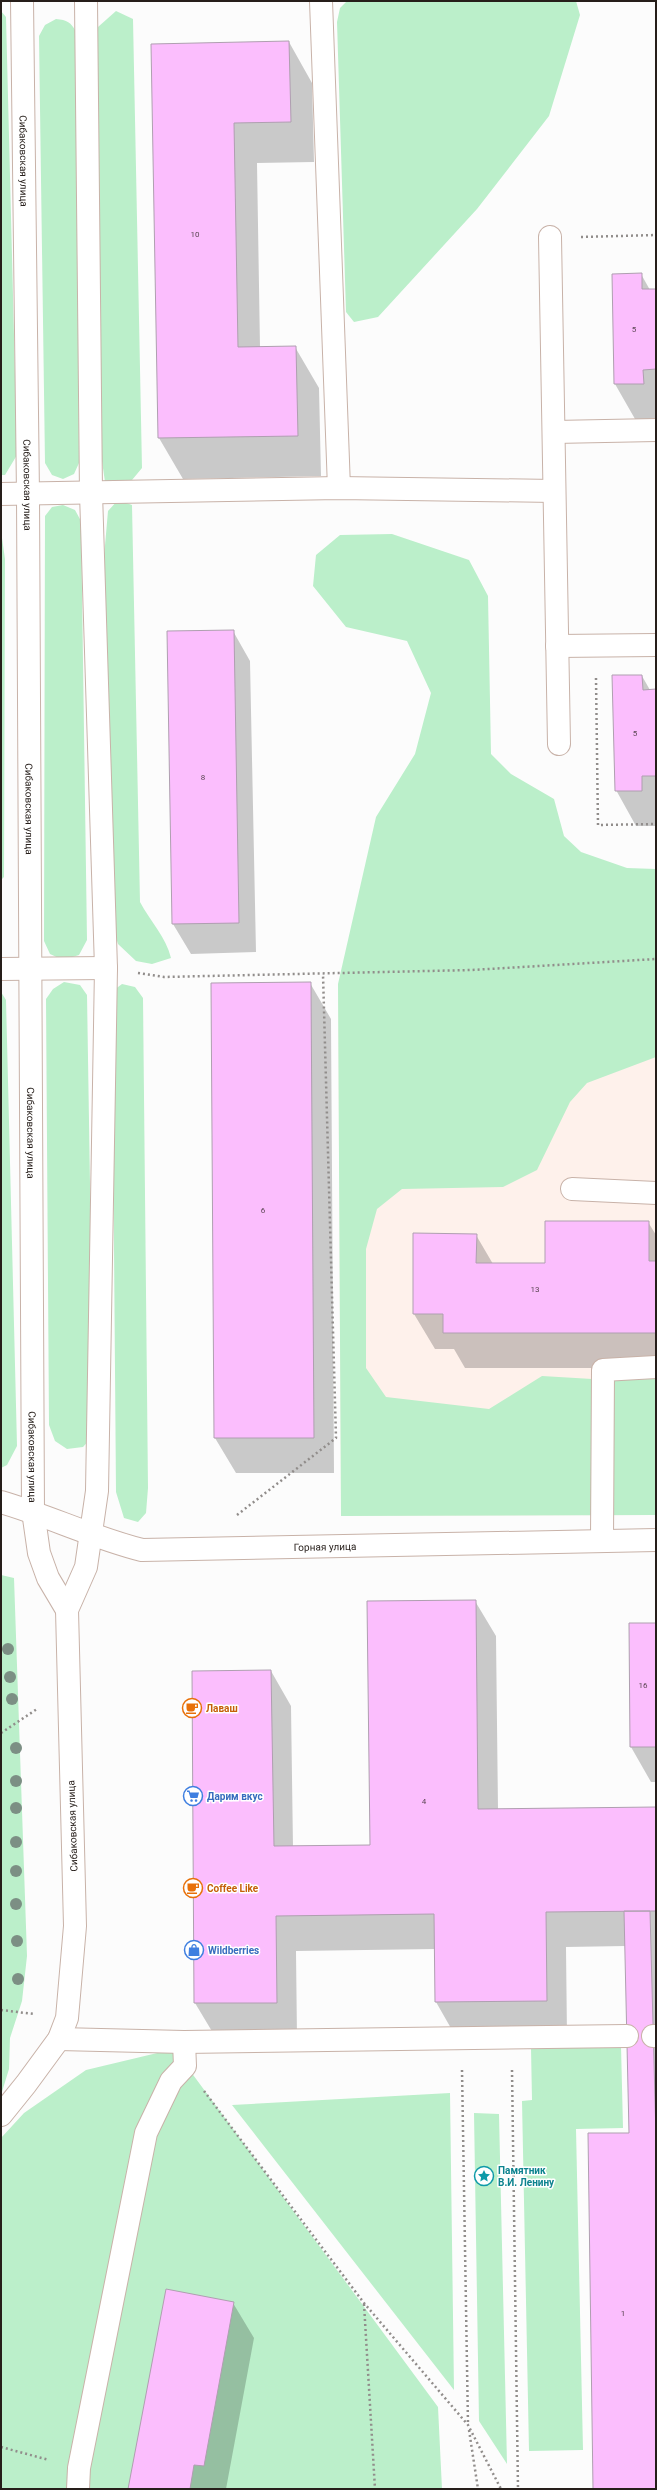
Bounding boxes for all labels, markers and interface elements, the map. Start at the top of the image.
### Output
street label: Сибаковская улица [17,115,29,207]
house number: 10 [191,230,200,239]
house number: 5 [632,325,637,334]
street label: Сибаковская улица [21,439,33,531]
house number: 5 [633,729,638,738]
street label: Сибаковская улица [23,763,35,855]
house number: 8 [201,773,206,782]
street label: Сибаковская улица [25,1087,36,1179]
house number: 6 [261,1206,266,1215]
house number: 13 [531,1285,540,1294]
street label: Сибаковская улица [27,1411,38,1503]
street label: Горная улица [294,1541,356,1553]
house number: 16 [639,1681,648,1690]
cafe icon: Лаваш [181,1697,203,1719]
place label: Лаваш [206,1703,238,1714]
street label: Сибаковская улица [65,1780,80,1872]
supermarket icon: Дарим вкус [182,1785,204,1807]
place label: Дарим вкус [207,1791,263,1802]
house number: 4 [422,1797,427,1806]
cafe icon: Coffee Like [182,1877,204,1899]
place label: Coffee Like [207,1883,259,1894]
shop icon: Wildberries [183,1939,205,1961]
place label: Wildberries [208,1945,259,1956]
place icon: Памятник В.И. Ленину [473,2165,495,2187]
place label: Памятник В.И. Ленину [498,2165,555,2188]
house number: 1 [621,2309,625,2318]

